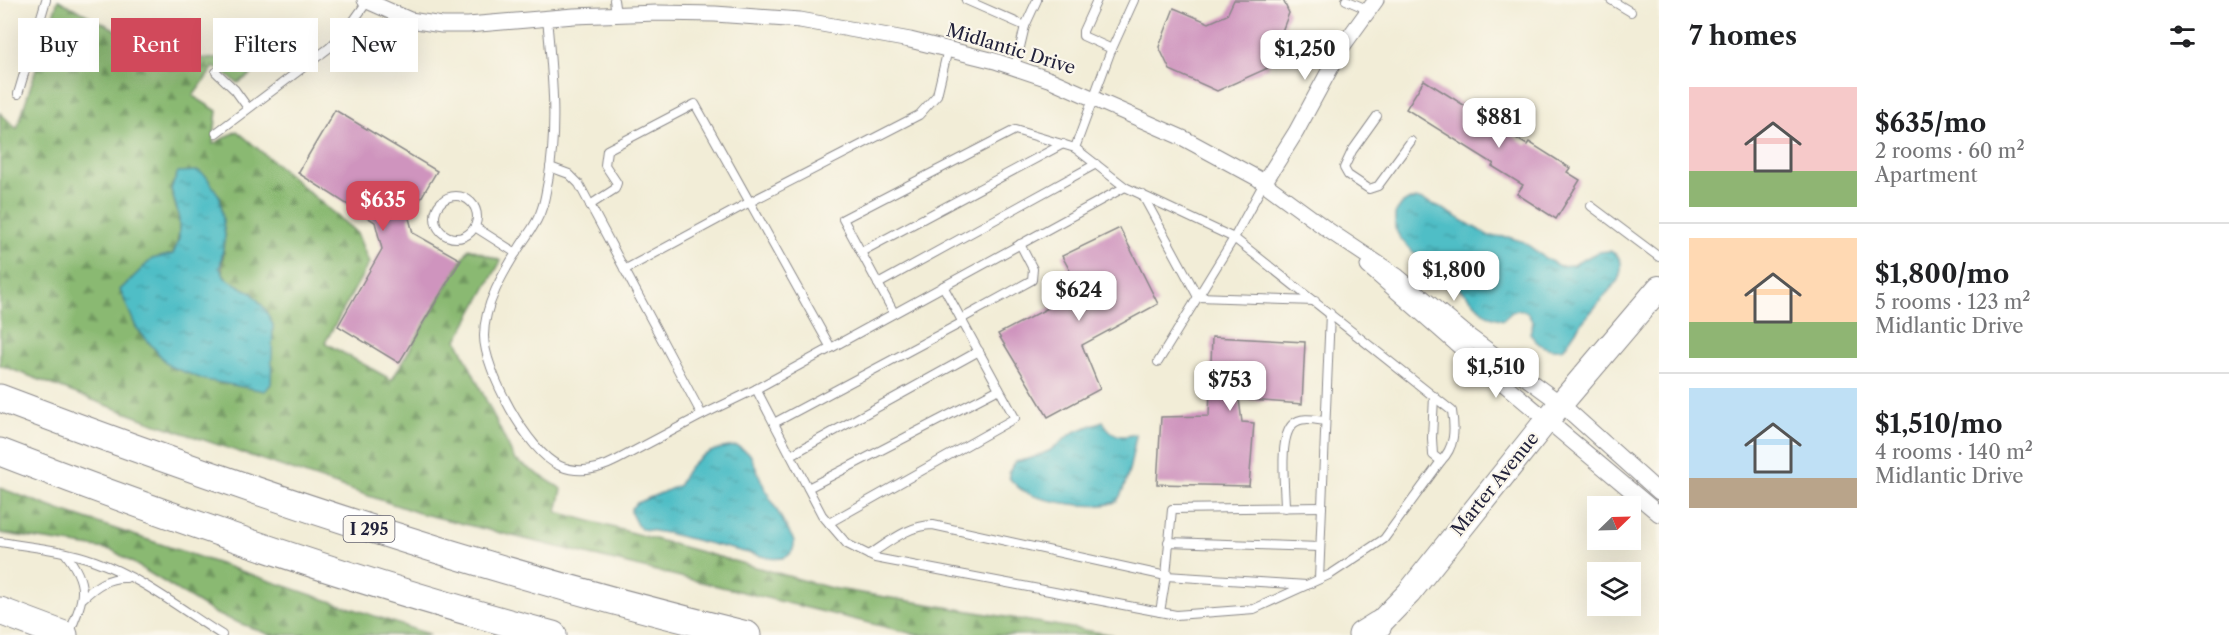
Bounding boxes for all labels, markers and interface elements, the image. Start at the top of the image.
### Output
chip: Buy [18,18,99,72]
chip: Rent [111,18,201,72]
chip: Filters [213,18,318,72]
chip: New [330,18,418,72]
street label: Midlantic Drive [944,19,1078,79]
text: 7 homes [1689,20,1797,52]
icon: filters [2166,20,2199,53]
pin: $1,250 [1256,30,1354,81]
text: $1,250 [1274,37,1336,61]
pin: $881 [1463,98,1535,149]
text: $881 [1477,105,1521,129]
text: $635/mo [1875,107,1986,139]
icon: home [1737,111,1809,183]
text: 2 rooms · 60 m² [1875,139,2025,163]
text: Apartment [1875,163,1978,187]
pin: $635 [347,181,419,232]
text: $635 [360,188,406,212]
pin: $1,800 [1405,251,1503,302]
text: $1,800 [1422,258,1486,282]
text: $1,800/mo [1875,258,2009,290]
icon: home [1737,262,1809,334]
pin: $624 [1043,271,1115,322]
text: $624 [1056,278,1102,302]
text: 5 rooms · 123 m² [1875,290,2031,314]
text: Midlantic Drive [1875,314,2023,338]
pin: $1,510 [1447,348,1545,399]
text: $1,510 [1467,355,1525,379]
pin: $753 [1194,361,1266,412]
text: $753 [1208,368,1252,392]
text: $1,510/mo [1875,408,2003,440]
icon: home [1737,412,1809,484]
street label: Marter Avenue [1447,428,1543,540]
text: 4 rooms · 140 m² [1875,440,2033,464]
text: Midlantic Drive [1875,464,2023,488]
north arrow [1587,496,1641,550]
map controls [1587,496,1641,616]
road number: I 295 [344,516,394,542]
button: layers [1587,562,1641,616]

